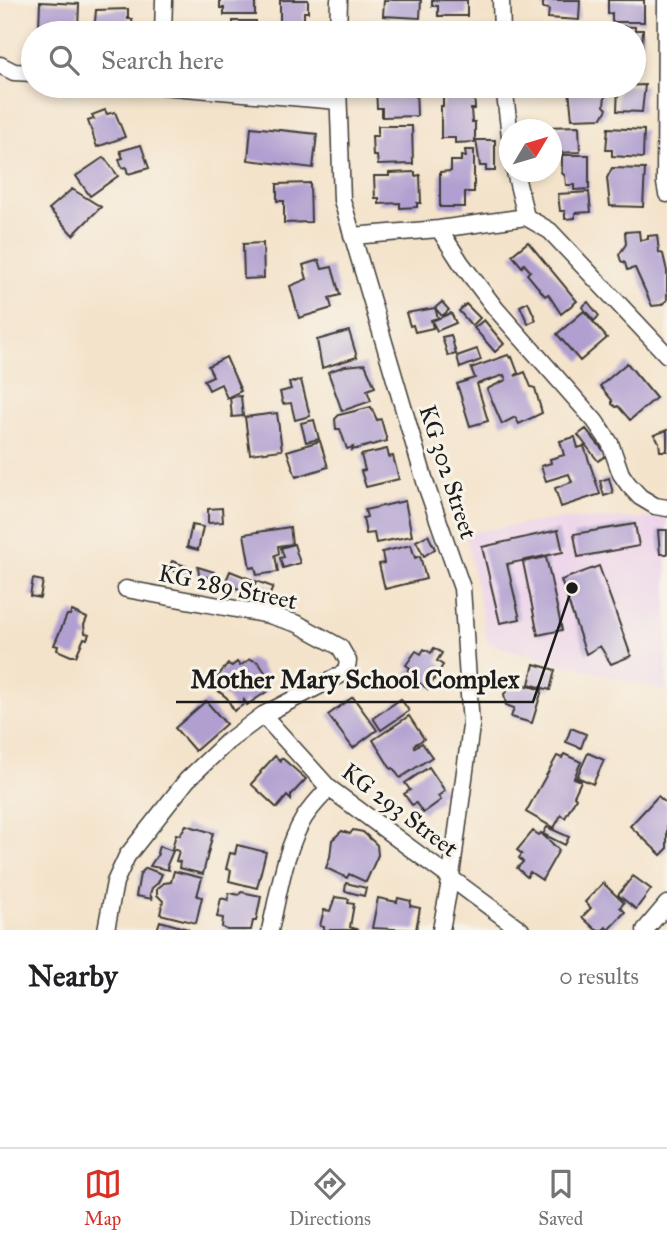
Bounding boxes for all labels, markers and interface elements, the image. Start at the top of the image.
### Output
search box [21,21,646,98]
icon: search [45,41,83,79]
text: Search here [101,44,224,76]
north arrow [499,119,562,182]
street label: KG 302 Street [412,401,484,543]
street label: KG 289 Street [156,558,301,616]
callout: Mother Mary School Complex [176,655,533,702]
text: Mother Mary School Complex [190,663,520,695]
street label: KG 293 Street [336,756,465,864]
text: Nearby [28,958,118,994]
text: 0 results [559,962,639,990]
tab: Map [84,1165,122,1230]
tab: Directions [289,1165,371,1230]
tab: Saved [538,1165,583,1230]

